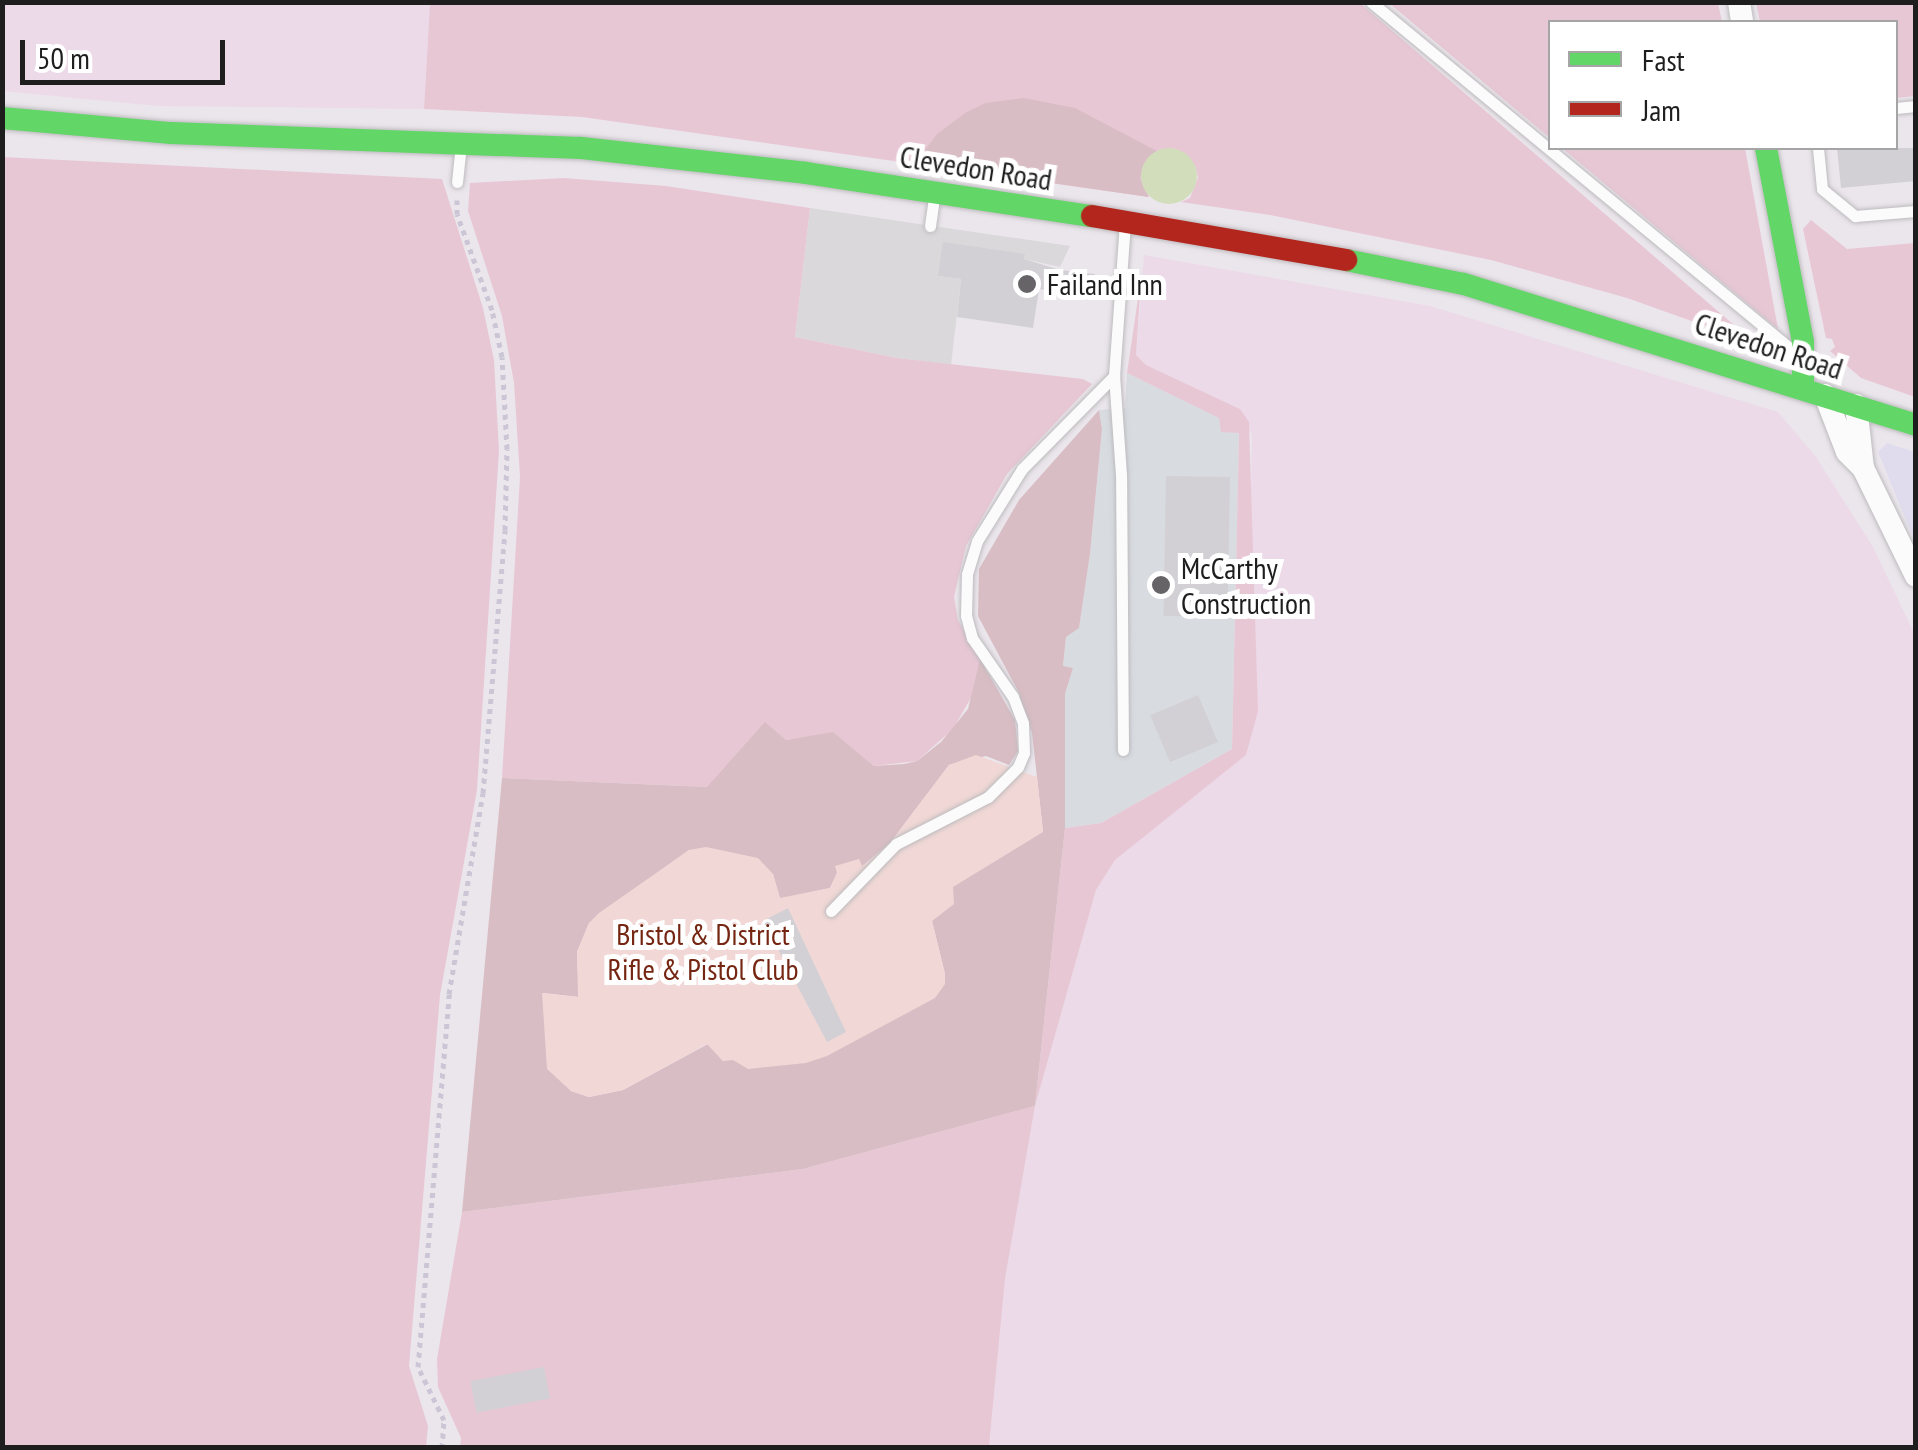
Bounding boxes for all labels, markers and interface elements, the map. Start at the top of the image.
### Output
scale bar [25,20,230,82]
legend [1548,20,1898,150]
text: 50 m [37,38,90,77]
text: Fast [1642,40,1685,79]
text: Jam [1642,90,1681,129]
street label: Clevedon Road [897,138,1055,198]
place label: Failand Inn [1047,266,1163,302]
marker: Failand Inn [1016,273,1038,295]
street label: Clevedon Road [1691,305,1847,387]
place label: McCarthy Construction [1181,550,1311,620]
marker: McCarthy Construction [1150,574,1172,596]
park label: Bristol & District Rifle & Pistol Club [607,916,799,986]

